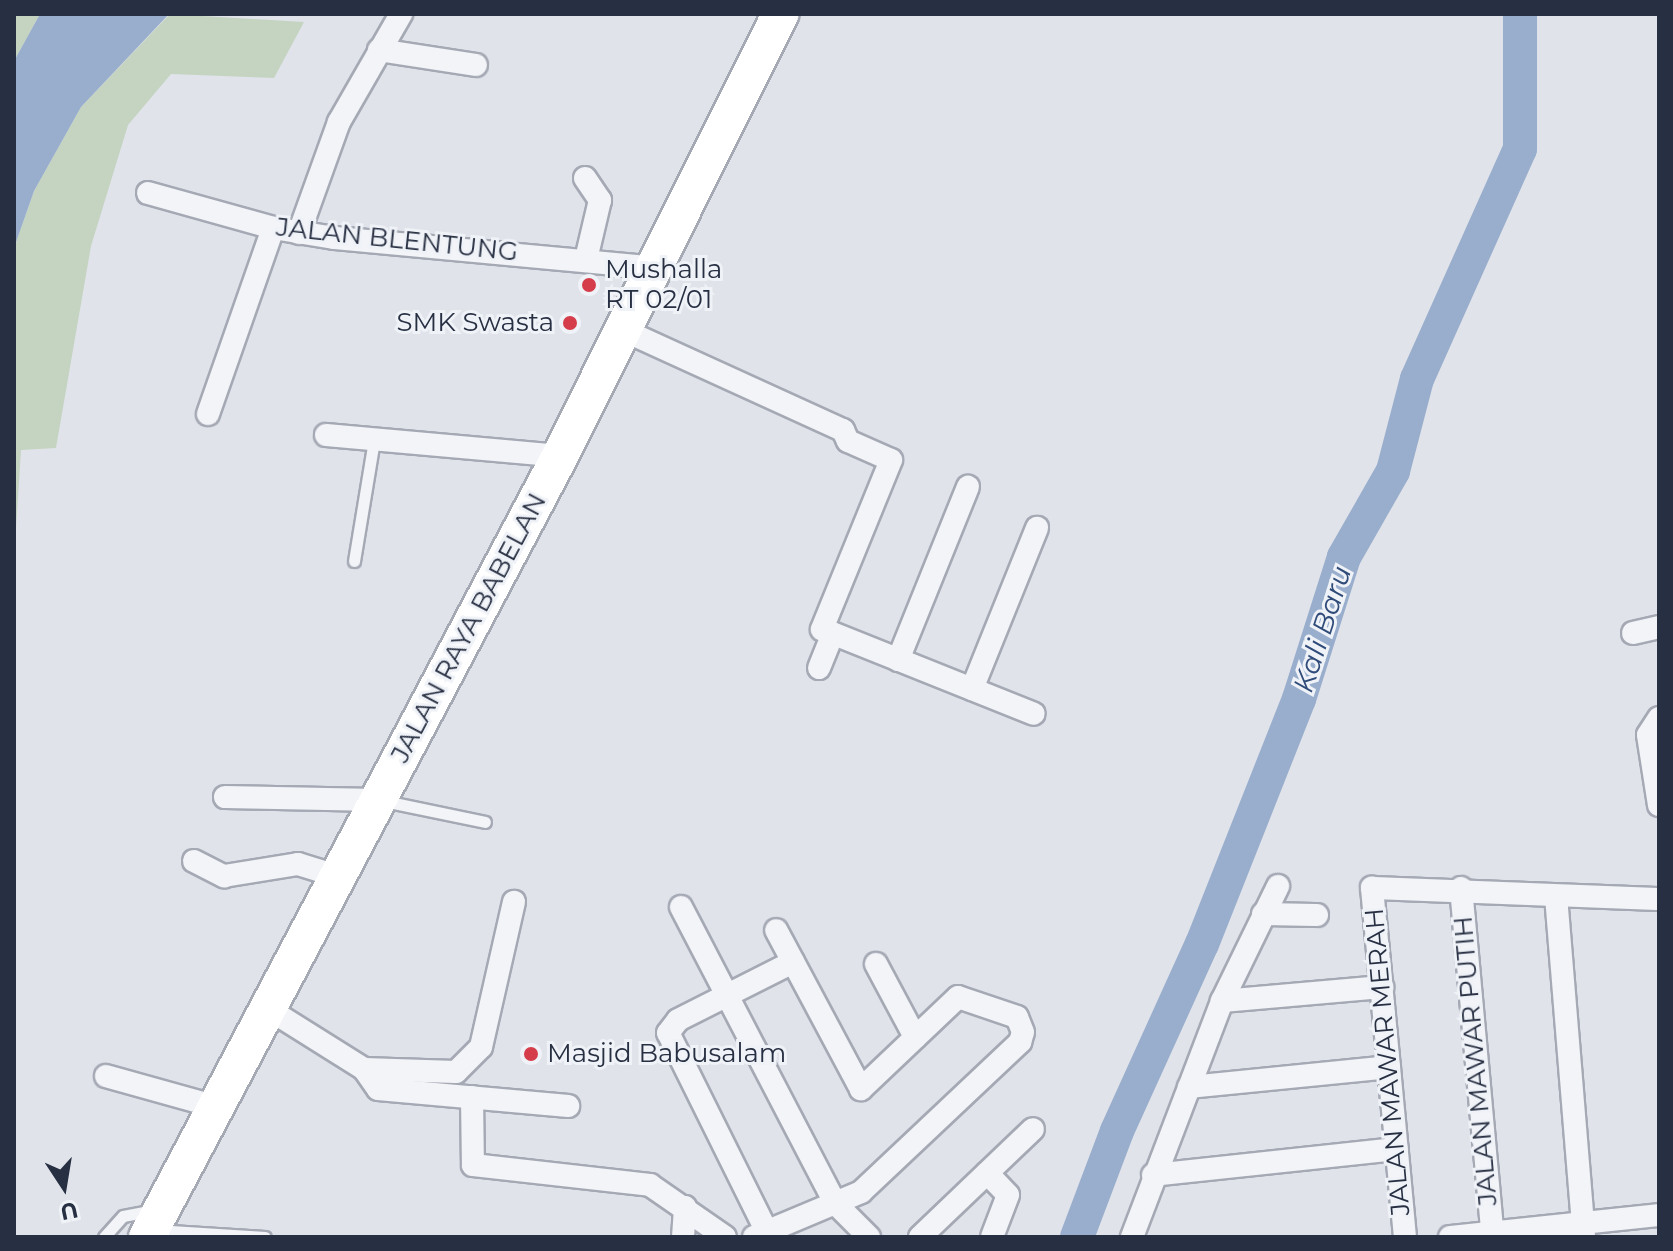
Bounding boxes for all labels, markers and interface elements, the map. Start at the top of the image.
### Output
street label: JALAN BLENTUNG [275,212,519,268]
place label: Mushalla RT 02/01 [605,254,722,316]
marker: Mushalla RT 02/01 [580,276,598,294]
place label: SMK Swasta [396,307,554,339]
marker: SMK Swasta [561,314,579,332]
street label: JALAN RAYA BABELAN [385,488,553,768]
water label: Kali Baru [1286,562,1358,696]
street label: JALAN MAWAR MERAH [1359,907,1417,1217]
street label: JALAN MAWAR PUTIH [1448,915,1504,1207]
place label: Masjid Babusalam [547,1038,786,1070]
marker: Masjid Babusalam [522,1045,540,1063]
north arrow [24,1147,104,1227]
text: U [58,1196,80,1226]

